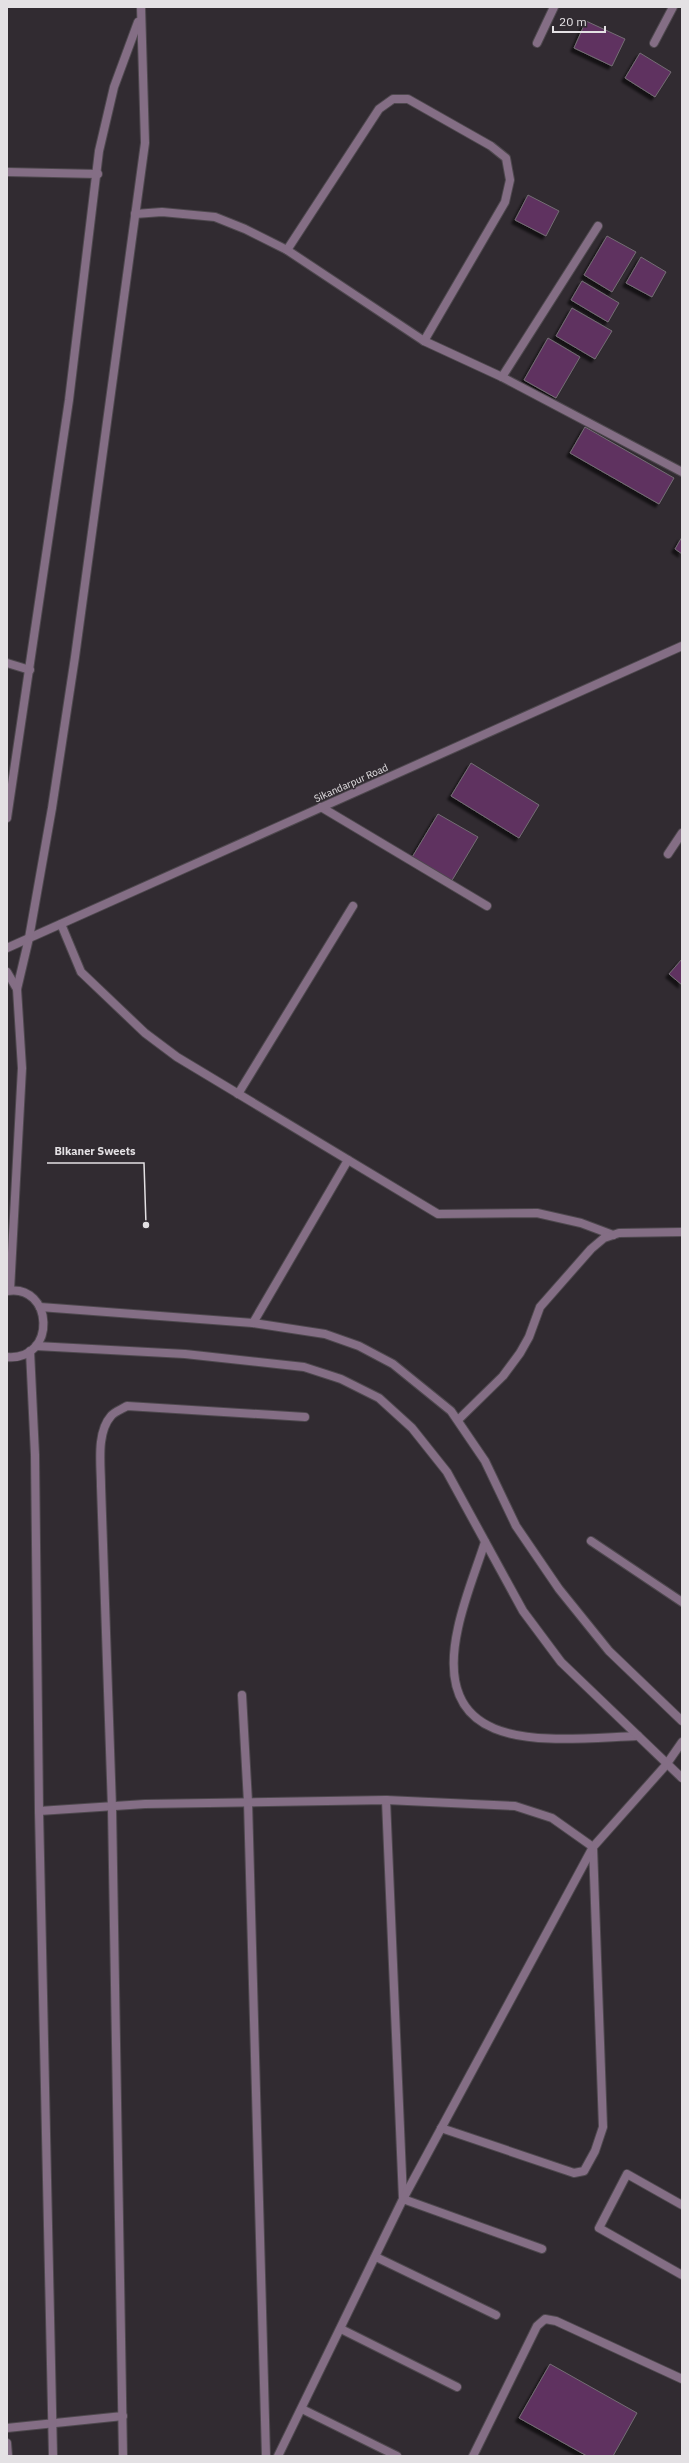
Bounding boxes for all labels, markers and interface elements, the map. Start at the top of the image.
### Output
scale bar [553,8,605,34]
text: 20 m [559,14,587,29]
street label: Sikandarpur Road [312,761,390,805]
callout: Bikaner Sweets [47,1140,144,1163]
text: Bikaner Sweets [55,1144,136,1158]

